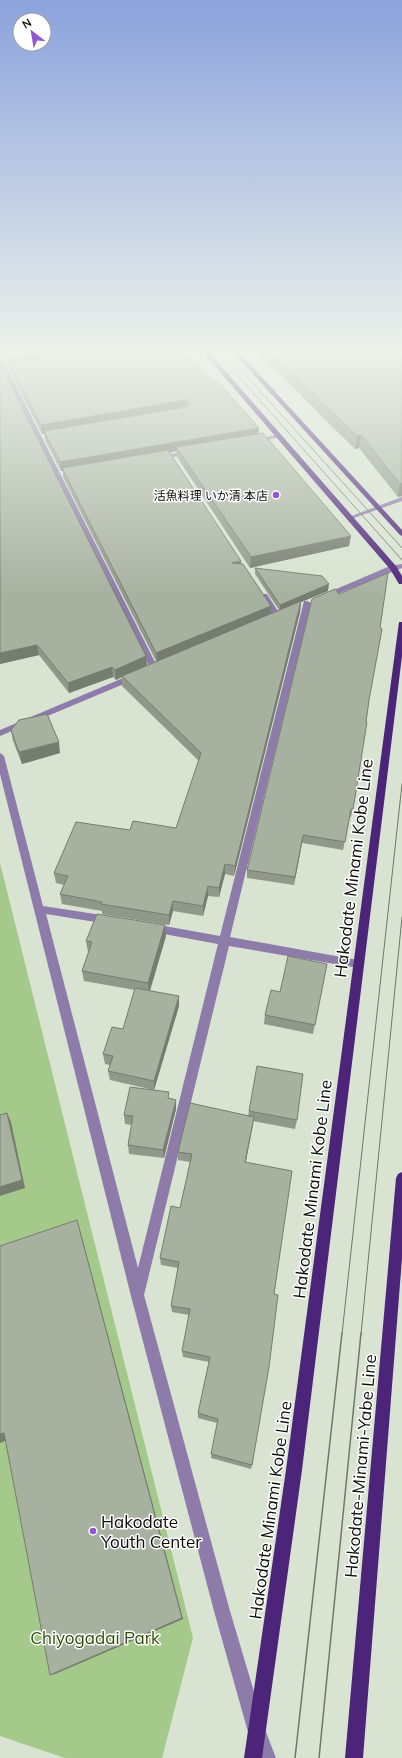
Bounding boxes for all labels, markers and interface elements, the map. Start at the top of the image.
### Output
north arrow [12,12,52,52]
text: N [20,15,34,32]
place label: 活魚料理 いか清 本店 [154,488,268,503]
marker: 活魚料理 いか清 本店 [271,490,281,500]
street label: Hakodate Minami Kobe Line [329,757,377,979]
street label: Hakodate Minami Kobe Line [288,1078,336,1300]
street label: Hakodate-Minami-Yabe Line [340,1353,380,1579]
street label: Hakodate Minami Kobe Line [244,1399,296,1621]
place label: Hakodate Youth Center [100,1511,202,1552]
marker: Hakodate Youth Center [88,1526,98,1536]
park label: Chiyogadai Park [30,1627,160,1649]

